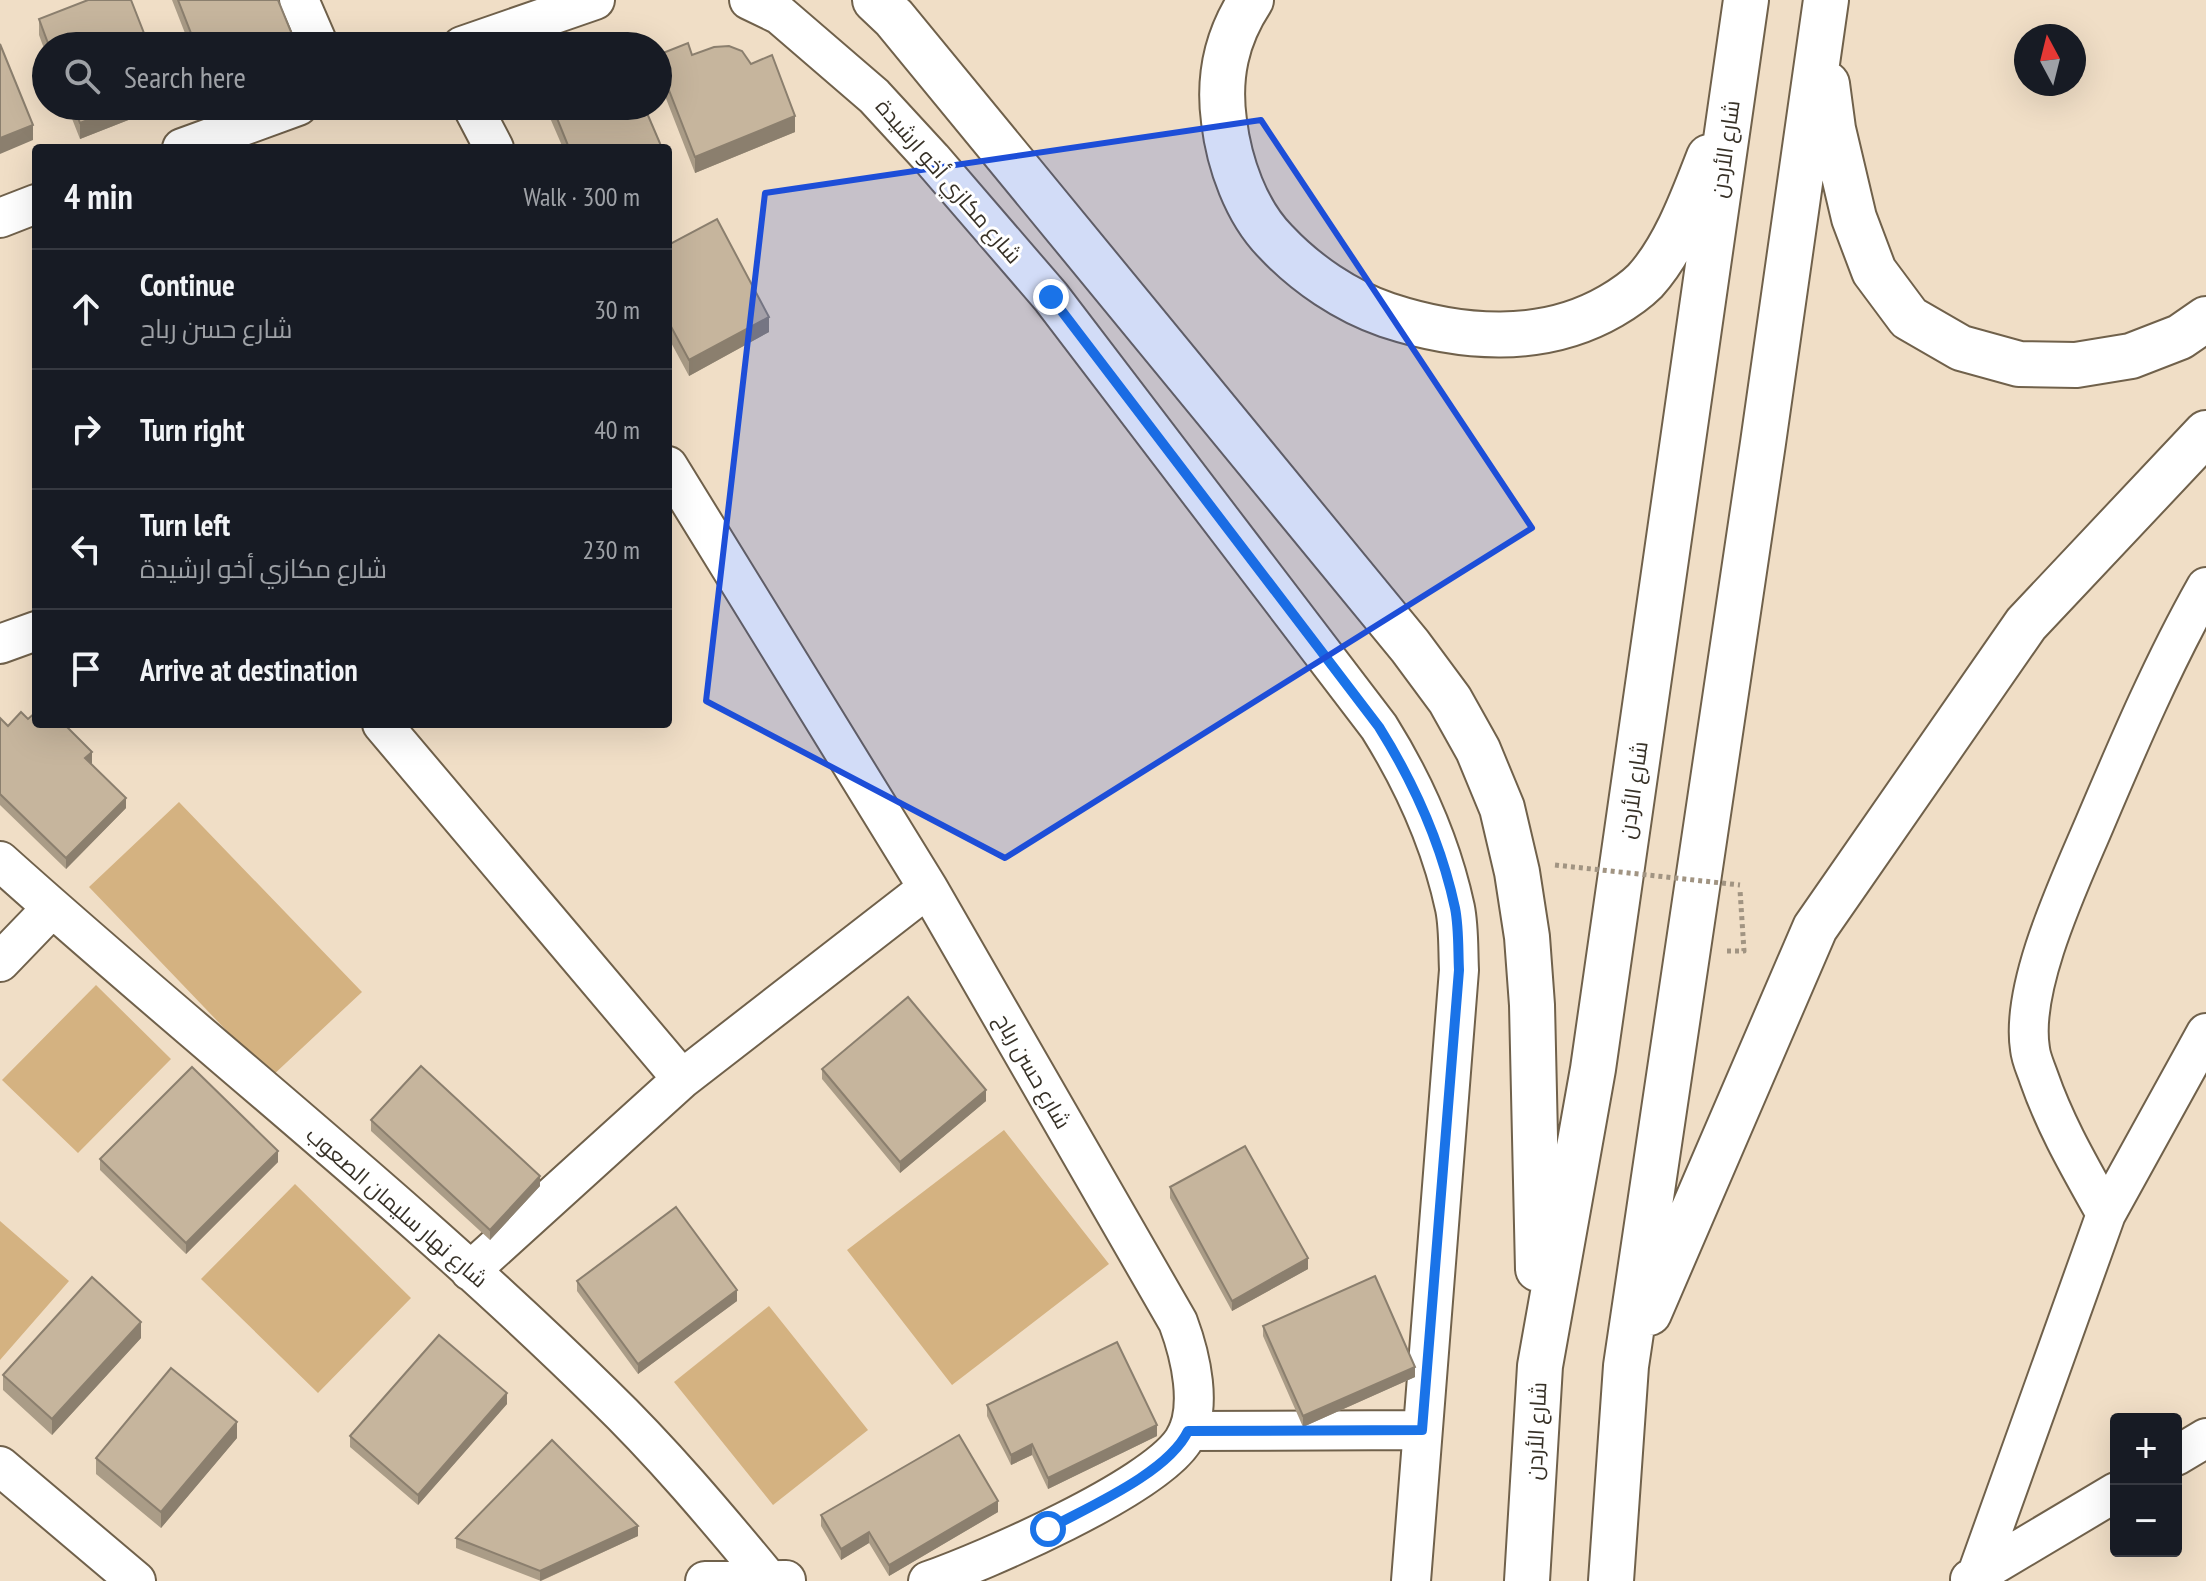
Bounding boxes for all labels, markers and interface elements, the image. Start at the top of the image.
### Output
north arrow [2014,24,2086,96]
search box [32,32,672,120]
icon: search [60,54,104,98]
text: Search here [124,57,246,96]
street label: شارع مكازي أخو ارشيدة [868,93,1028,271]
street label: شارع الأردن [1704,98,1747,200]
text: 4 min [64,174,133,218]
text: Walk · 300 m [523,180,640,213]
text: Continue [140,265,235,304]
route end [1033,279,1069,315]
icon: ahead [64,287,108,331]
text: 30 m [594,293,640,326]
text: شارع حسن رباح [140,312,292,345]
icon: right [64,407,108,451]
text: Turn right [140,410,244,449]
text: 40 m [594,413,640,446]
text: Turn left [140,505,230,544]
icon: left [64,527,108,571]
text: 230 m [582,533,640,566]
text: شارع مكازي أخو ارشيدة [140,552,387,585]
icon: arrive [64,647,108,691]
text: Arrive at destination [140,650,358,689]
street label: شارع الأردن [1612,739,1655,841]
street label: شارع حسن رباح [988,1008,1077,1134]
street label: شارع نهار سليمان الصعوب [300,1120,494,1294]
street label: شارع الأردن [1519,1381,1554,1481]
map controls [2110,1413,2182,1557]
button: + [2110,1413,2182,1485]
button: − [2110,1485,2182,1557]
route start [1030,1511,1066,1547]

